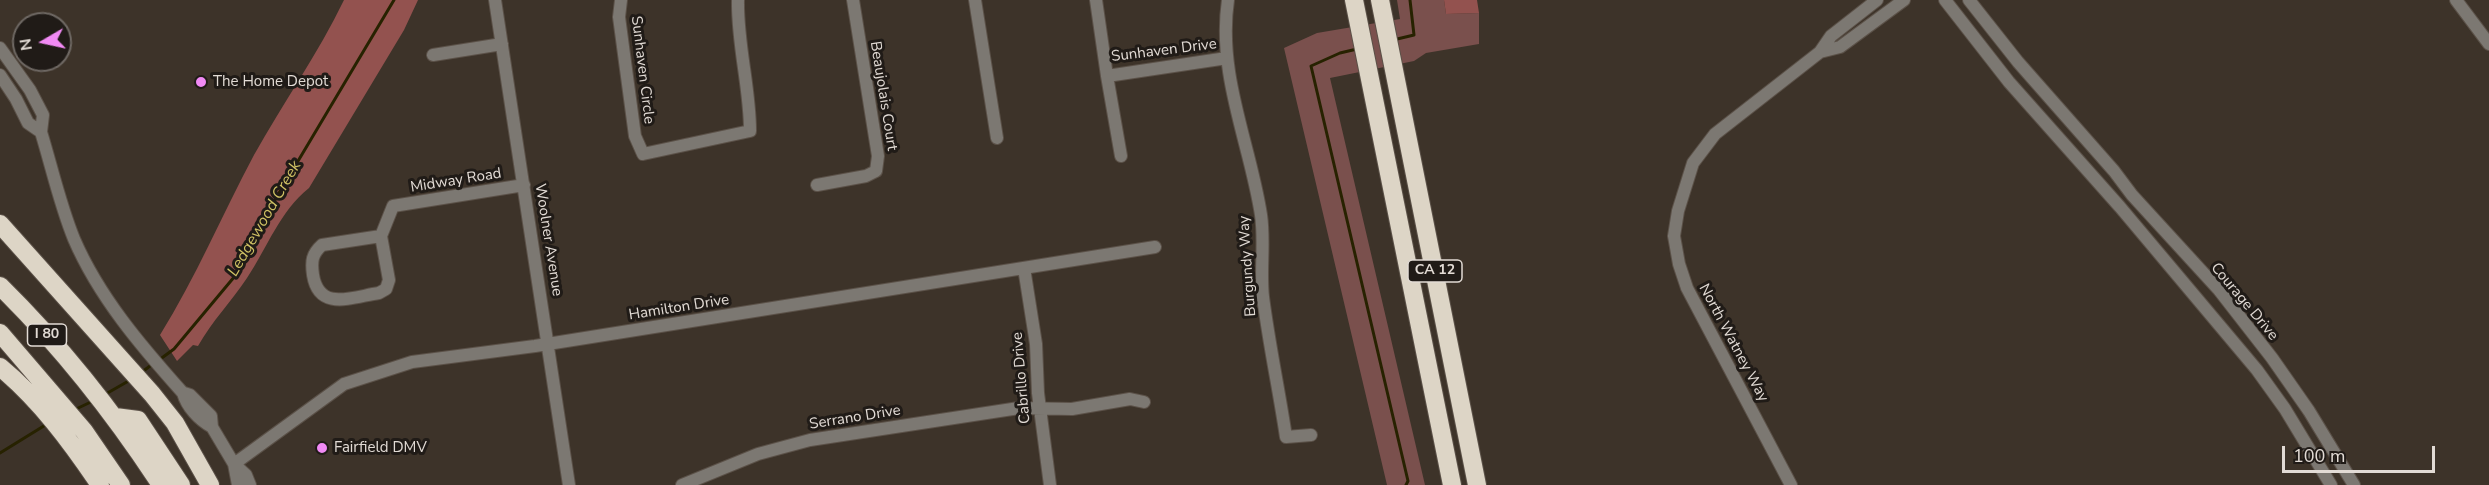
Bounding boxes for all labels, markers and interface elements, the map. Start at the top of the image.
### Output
north arrow [12,12,72,72]
street label: Sunhaven Circle [626,15,658,125]
street label: Sunhaven Drive [1110,36,1218,66]
text: N [14,37,38,52]
street label: Beaujolais Court [865,40,901,152]
place label: The Home Depot [213,73,328,91]
marker: The Home Depot [194,75,208,89]
water label: Ledgewood Creek [224,158,306,280]
street label: Midway Road [409,165,503,197]
street label: Woolner Avenue [530,183,566,297]
street label: Burgundy Way [1235,215,1261,317]
road number: CA 12 [1408,260,1462,282]
street label: Courage Drive [2206,260,2282,344]
street label: North Watney Way [1694,281,1772,405]
street label: Hamilton Drive [627,291,731,325]
road number: I 80 [28,324,66,346]
street label: Cabrillo Drive [1009,331,1035,425]
street label: Serrano Drive [808,402,902,434]
scale bar [2285,434,2438,472]
place label: Fairfield DMV [334,439,427,457]
marker: Fairfield DMV [315,441,329,455]
text: 100 m [2293,444,2345,468]

